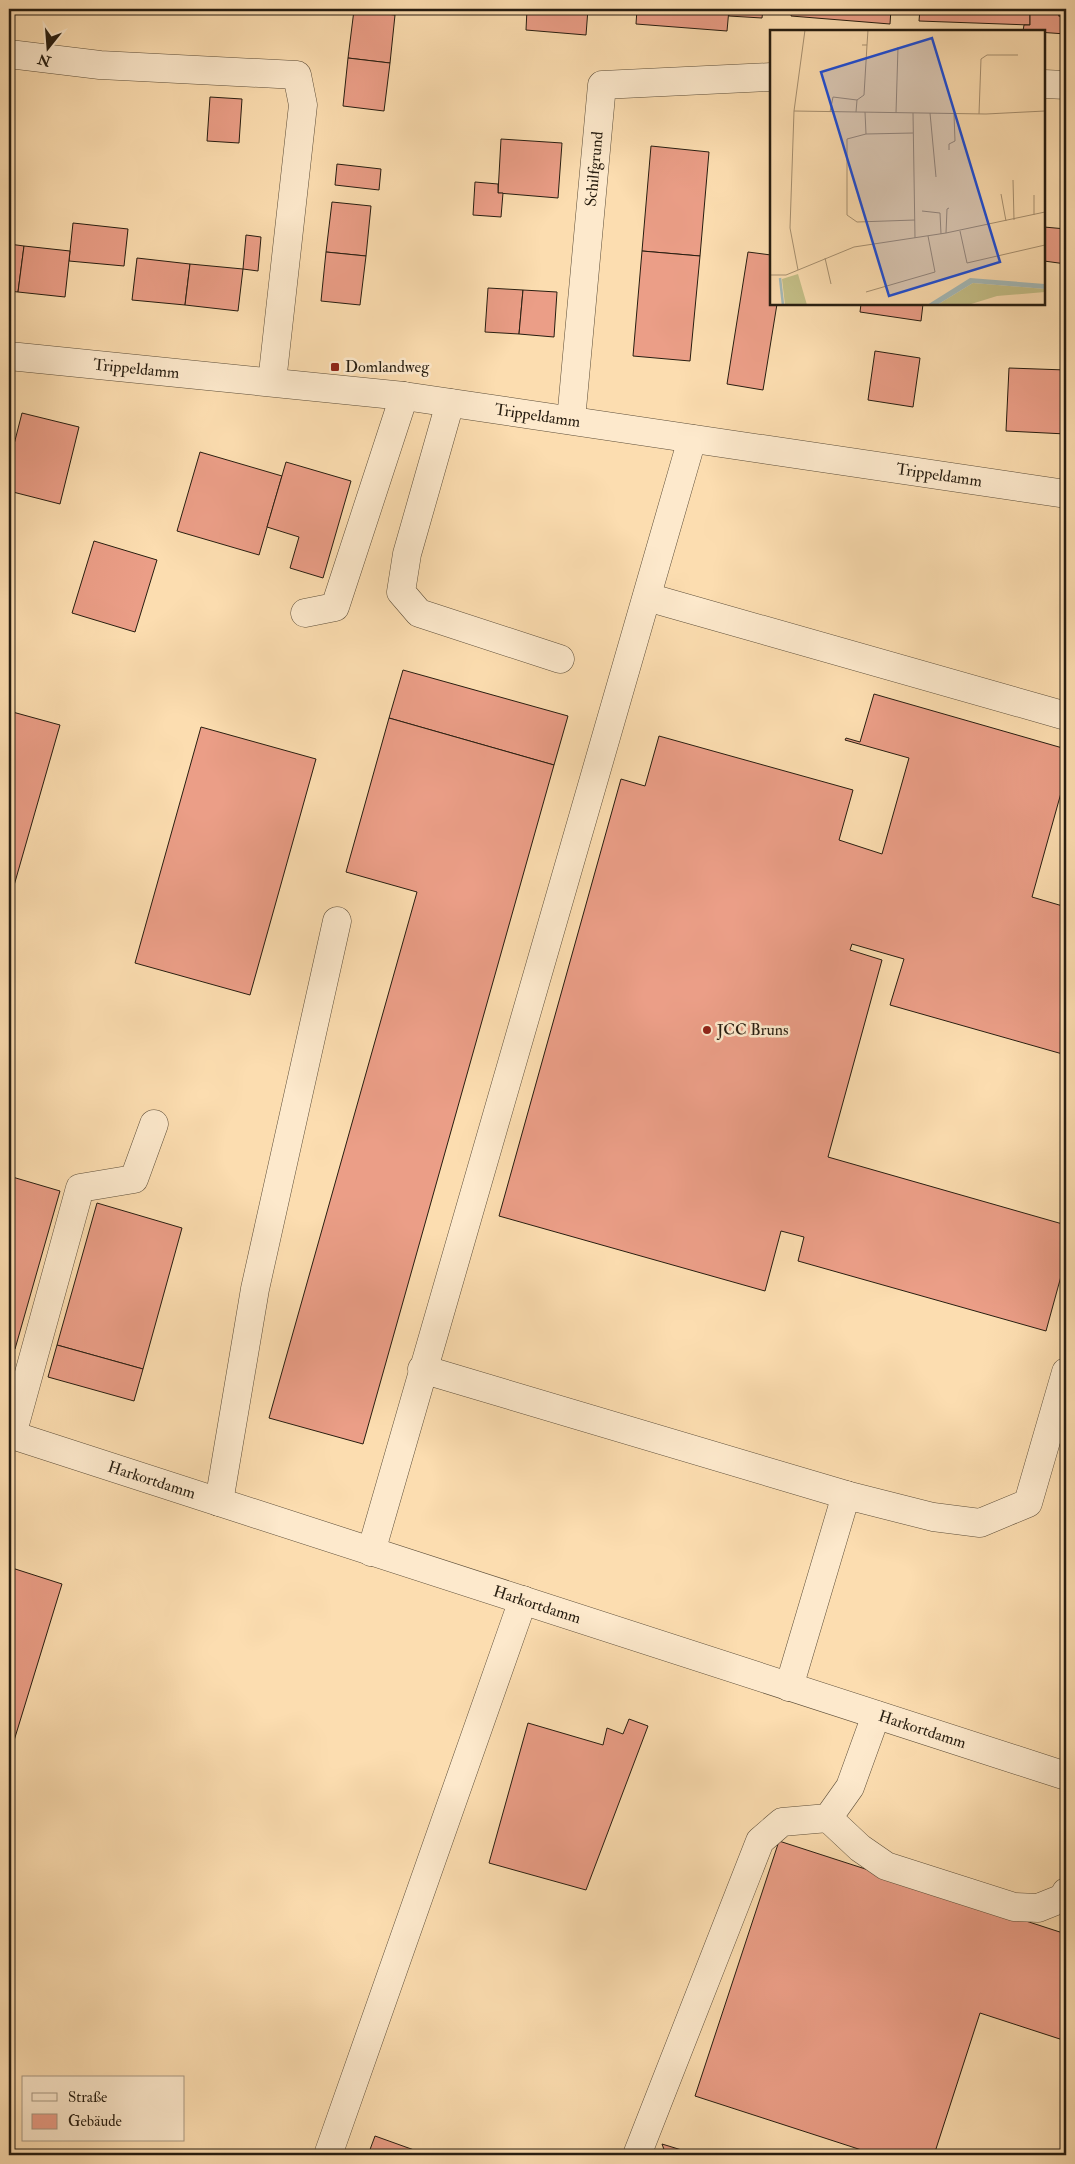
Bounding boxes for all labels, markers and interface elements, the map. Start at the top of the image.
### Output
north arrow [22,22,72,72]
inset map [770,30,1045,305]
text: N [35,50,54,70]
street label: Schilfgrund [581,130,608,208]
street label: Trippeldamm [92,355,181,383]
place label: Domlandweg [345,357,430,377]
marker: Domlandweg [329,361,341,373]
street label: Trippeldamm [493,400,582,432]
street label: Trippeldamm [895,459,984,492]
place label: JCC Bruns [716,1020,789,1041]
marker: JCC Bruns [701,1024,713,1036]
street label: Harkortdamm [105,1457,199,1504]
street label: Harkortdamm [491,1581,584,1629]
street label: Harkortdamm [876,1706,969,1753]
legend [22,2076,185,2142]
text: Straße [68,2088,107,2107]
text: Gebäude [68,2112,122,2131]

